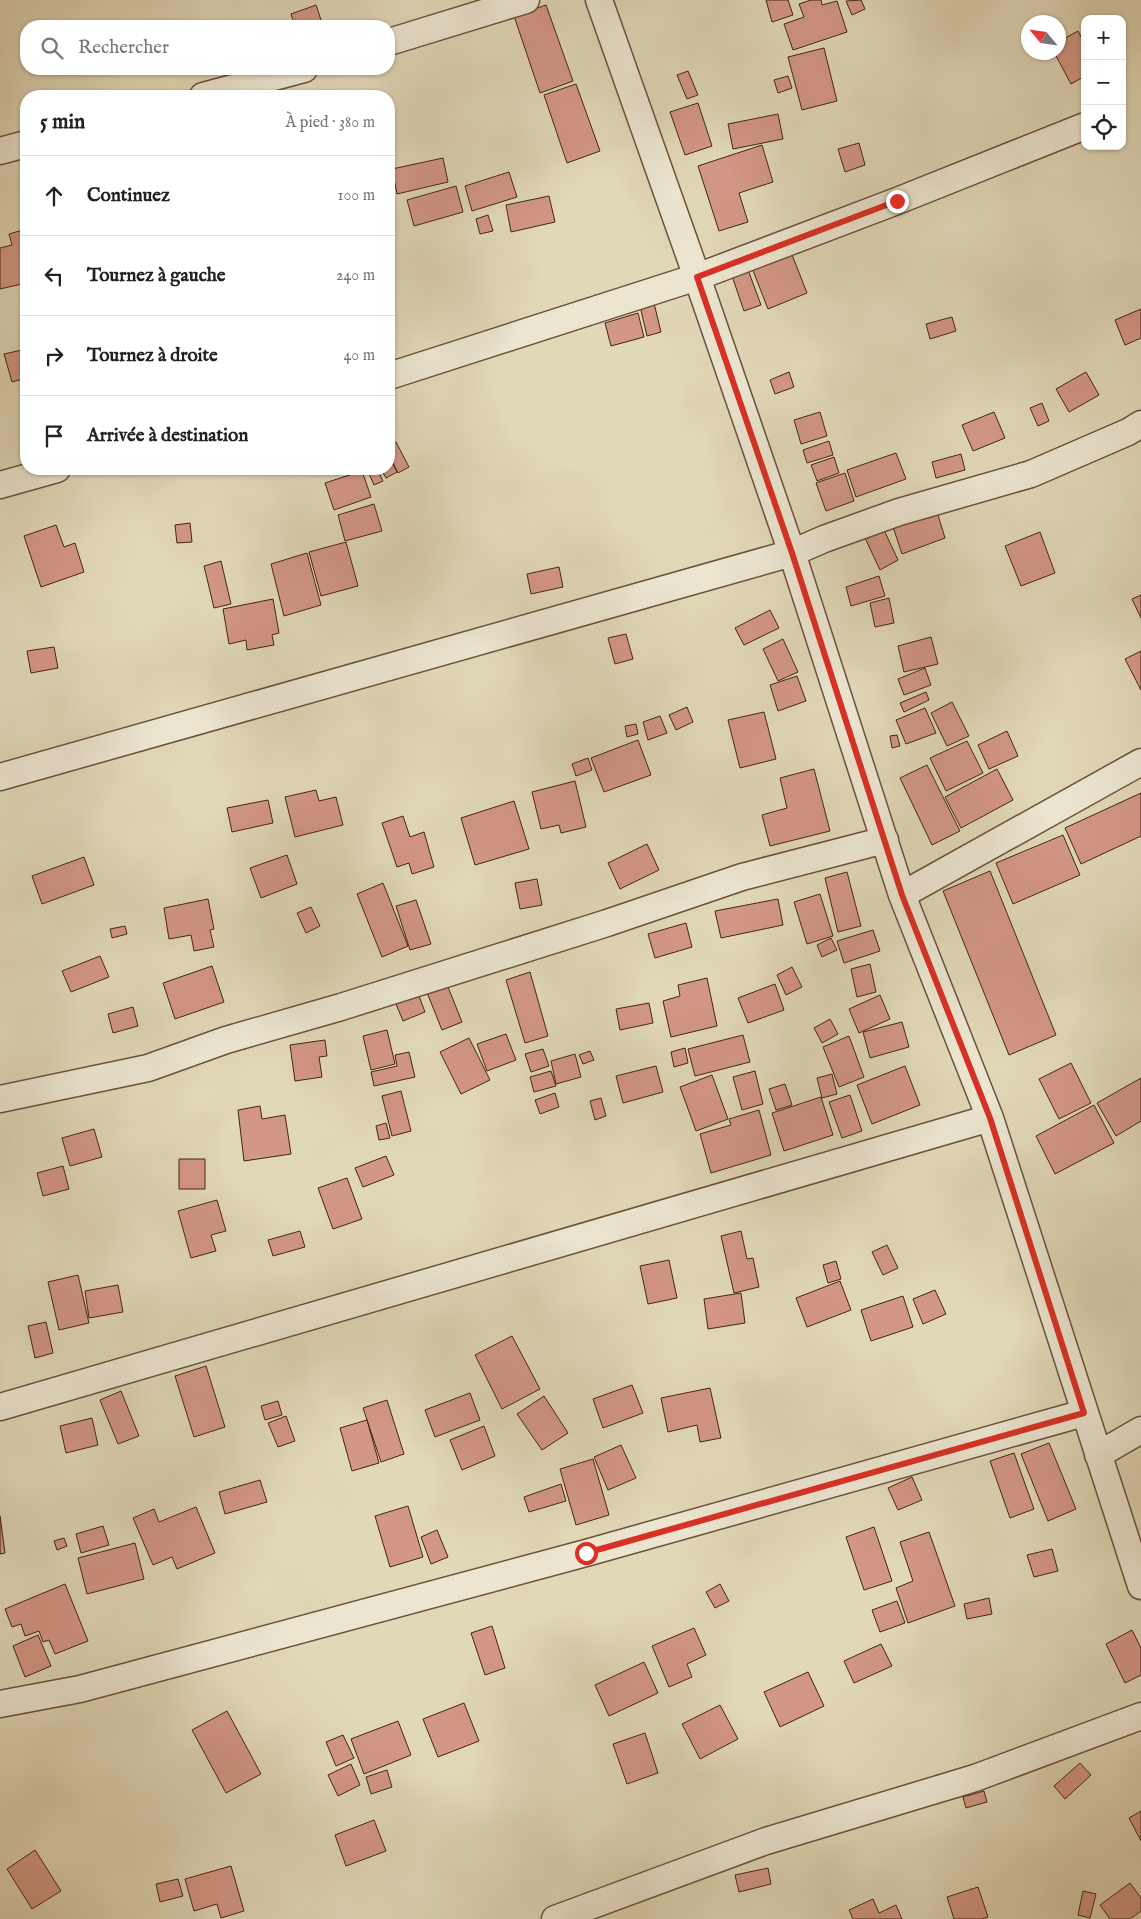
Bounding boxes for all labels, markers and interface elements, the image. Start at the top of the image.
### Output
north arrow [1021,15,1066,60]
map controls [1081,15,1126,150]
button: + [1081,15,1126,60]
search box [20,20,395,75]
icon: search [38,34,66,62]
text: Rechercher [78,36,169,60]
button: − [1081,60,1126,105]
button: locate [1081,105,1126,150]
text: 5 min [40,109,85,136]
text: À pied · 380 m [286,113,375,133]
icon: ahead [40,182,68,210]
text: Continuez [87,184,170,208]
text: 100 m [338,186,375,206]
route end [886,190,909,213]
icon: left [40,262,68,290]
text: Tournez à gauche [87,264,226,288]
text: 240 m [336,266,375,286]
icon: right [40,342,68,370]
text: Tournez à droite [87,344,218,368]
text: 40 m [343,346,375,366]
icon: arrive [40,422,68,450]
text: Arrivée à destination [87,424,248,448]
route start [575,1542,598,1565]

